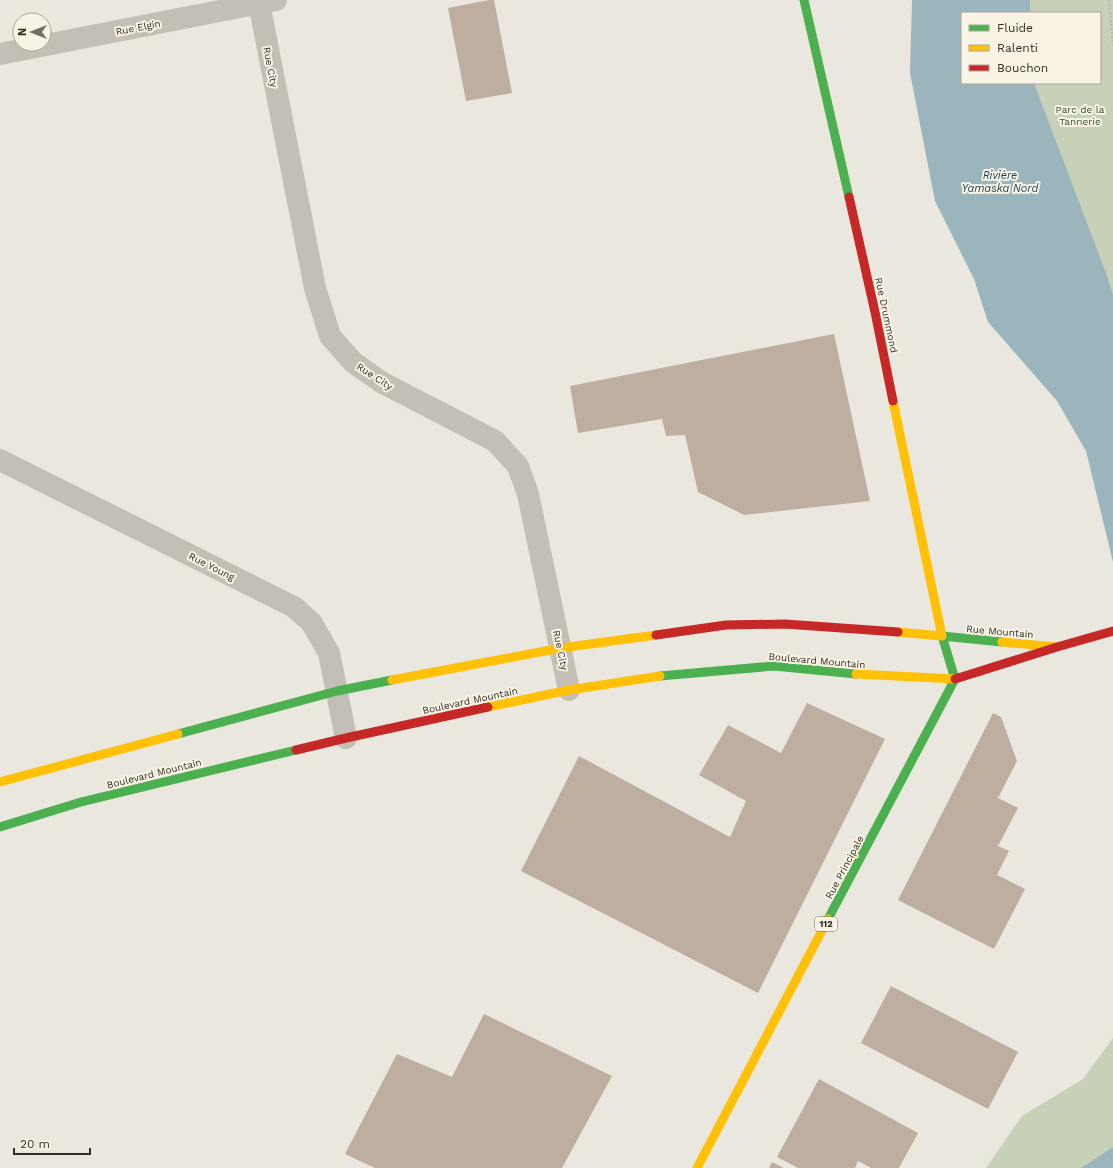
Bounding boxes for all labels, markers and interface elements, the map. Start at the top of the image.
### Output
north arrow [12,12,52,52]
legend [961,12,1101,84]
street label: Rue Elgin [115,18,161,37]
text: Fluide [997,21,1033,35]
text: N [16,28,29,36]
text: Ralenti [997,41,1038,55]
street label: Rue City [261,46,280,89]
text: Bouchon [997,61,1048,75]
park label: Parc de la Tannerie [1056,104,1105,127]
water label: Rivière Yamaska Nord [962,169,1039,195]
street label: Rue Drummond [873,276,900,354]
street label: Rue City [355,361,396,393]
street label: Rue Young [187,550,237,583]
street label: Rue Mountain [966,623,1034,640]
street label: Rue City [551,629,570,672]
street label: Boulevard Mountain [768,651,866,670]
street label: Boulevard Mountain [421,685,519,716]
street label: Boulevard Mountain [106,756,203,791]
street label: Rue Principale [823,834,866,901]
road number: 112 [815,917,837,931]
scale bar [14,1130,90,1156]
text: 20 m [20,1137,50,1151]

